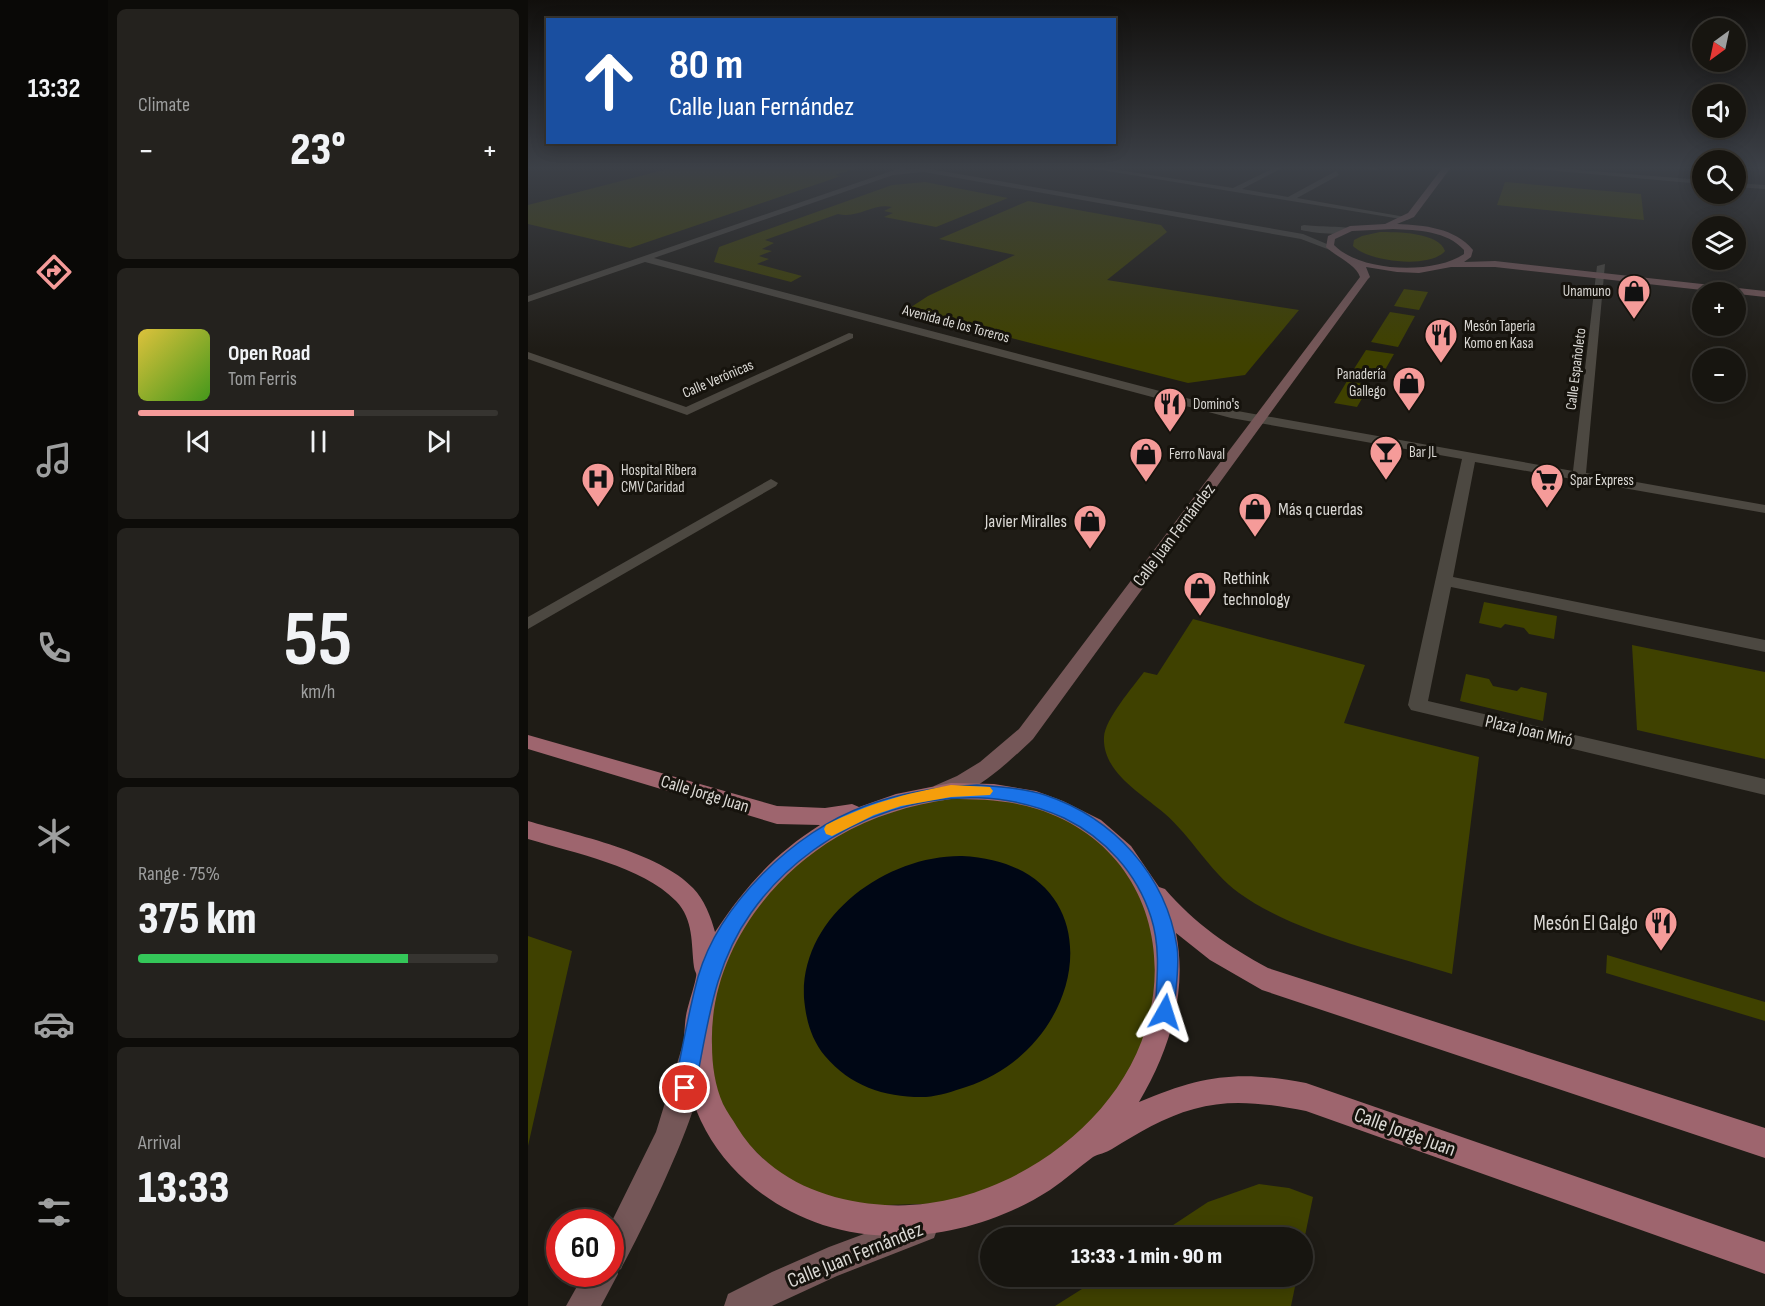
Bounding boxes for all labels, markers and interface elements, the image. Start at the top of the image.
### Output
north arrow [1692,18,1746,72]
map controls [1692,18,1746,402]
text: 80 m [669,40,743,91]
icon: ahead [570,42,648,120]
text: 13:32 [28,73,80,105]
button: sound [1692,84,1746,138]
text: Calle Juan Fernández [669,91,854,123]
text: Climate [138,93,190,117]
text: 23° [290,123,346,178]
text: − [138,131,154,171]
text: + [482,131,498,171]
button: search [1692,150,1746,204]
button: layers [1692,216,1746,270]
icon: directions [33,251,75,293]
shop icon: Unamuno [1616,273,1652,320]
place label: Unamuno [1563,282,1611,301]
button: + [1692,282,1746,336]
street label: Avenida de los Toreros [899,300,1012,347]
restaurant icon: Mesón Taperia Komo en Kasa [1423,317,1459,364]
place label: Mesón Taperia Komo en Kasa [1464,317,1536,353]
street label: Calle Españoleto [1562,327,1590,411]
text: Open Road [228,340,310,367]
button: − [1692,348,1746,402]
street label: Calle Verónicas [680,355,756,403]
place label: Panadería Gallego [1337,365,1386,401]
shop icon: Panadería Gallego [1391,365,1427,412]
text: Tom Ferris [228,367,297,391]
restaurant icon: Domino's [1152,386,1188,433]
place label: Domino's [1193,395,1239,414]
icon: previous [182,425,215,458]
icon: pause [302,425,335,458]
icon: next [422,425,455,458]
bar icon: Bar JL [1368,434,1404,481]
shop icon: Ferro Naval [1128,436,1164,483]
icon: music [33,439,75,481]
place label: Bar JL [1409,443,1437,462]
place label: Ferro Naval [1169,445,1225,464]
hospital icon: Hospital Ribera CMV Caridad [580,461,616,508]
place label: Hospital Ribera CMV Caridad [621,461,697,497]
supermarket icon: Spar Express [1529,462,1565,509]
place label: Spar Express [1570,471,1634,490]
street label: Calle Juan Fernández [1128,479,1220,591]
shop icon: Más q cuerdas [1237,491,1273,538]
place label: Más q cuerdas [1278,499,1363,520]
shop icon: Javier Miralles [1072,503,1108,550]
place label: Javier Miralles [984,511,1067,532]
place label: Rethink technology [1223,568,1290,610]
shop icon: Rethink technology [1182,570,1218,617]
text: 55 [284,594,352,687]
icon: phone [33,627,75,669]
text: km/h [301,680,335,704]
street label: Plaza Joan Miró [1483,711,1575,751]
street label: Calle Jorge Juan [658,771,752,817]
icon: climate [33,815,75,857]
text: Range · 75% [138,862,220,886]
text: 375 km [138,892,257,947]
restaurant icon: Mesón El Galgo [1643,905,1679,952]
place label: Mesón El Galgo [1533,911,1638,936]
position arrow [1133,980,1197,1044]
icon: car [33,1003,75,1045]
pin [659,1062,710,1113]
icon: arrive [668,1071,701,1104]
street label: Calle Jorge Juan [1351,1102,1459,1162]
text: Arrival [138,1131,181,1155]
text: 13:33 [138,1161,229,1216]
icon: filters [33,1191,75,1233]
speed limit sign: 60 [546,1209,624,1287]
street label: Calle Juan Fernández [784,1216,927,1294]
text: 13:33 · 1 min · 90 m [1071,1243,1222,1270]

